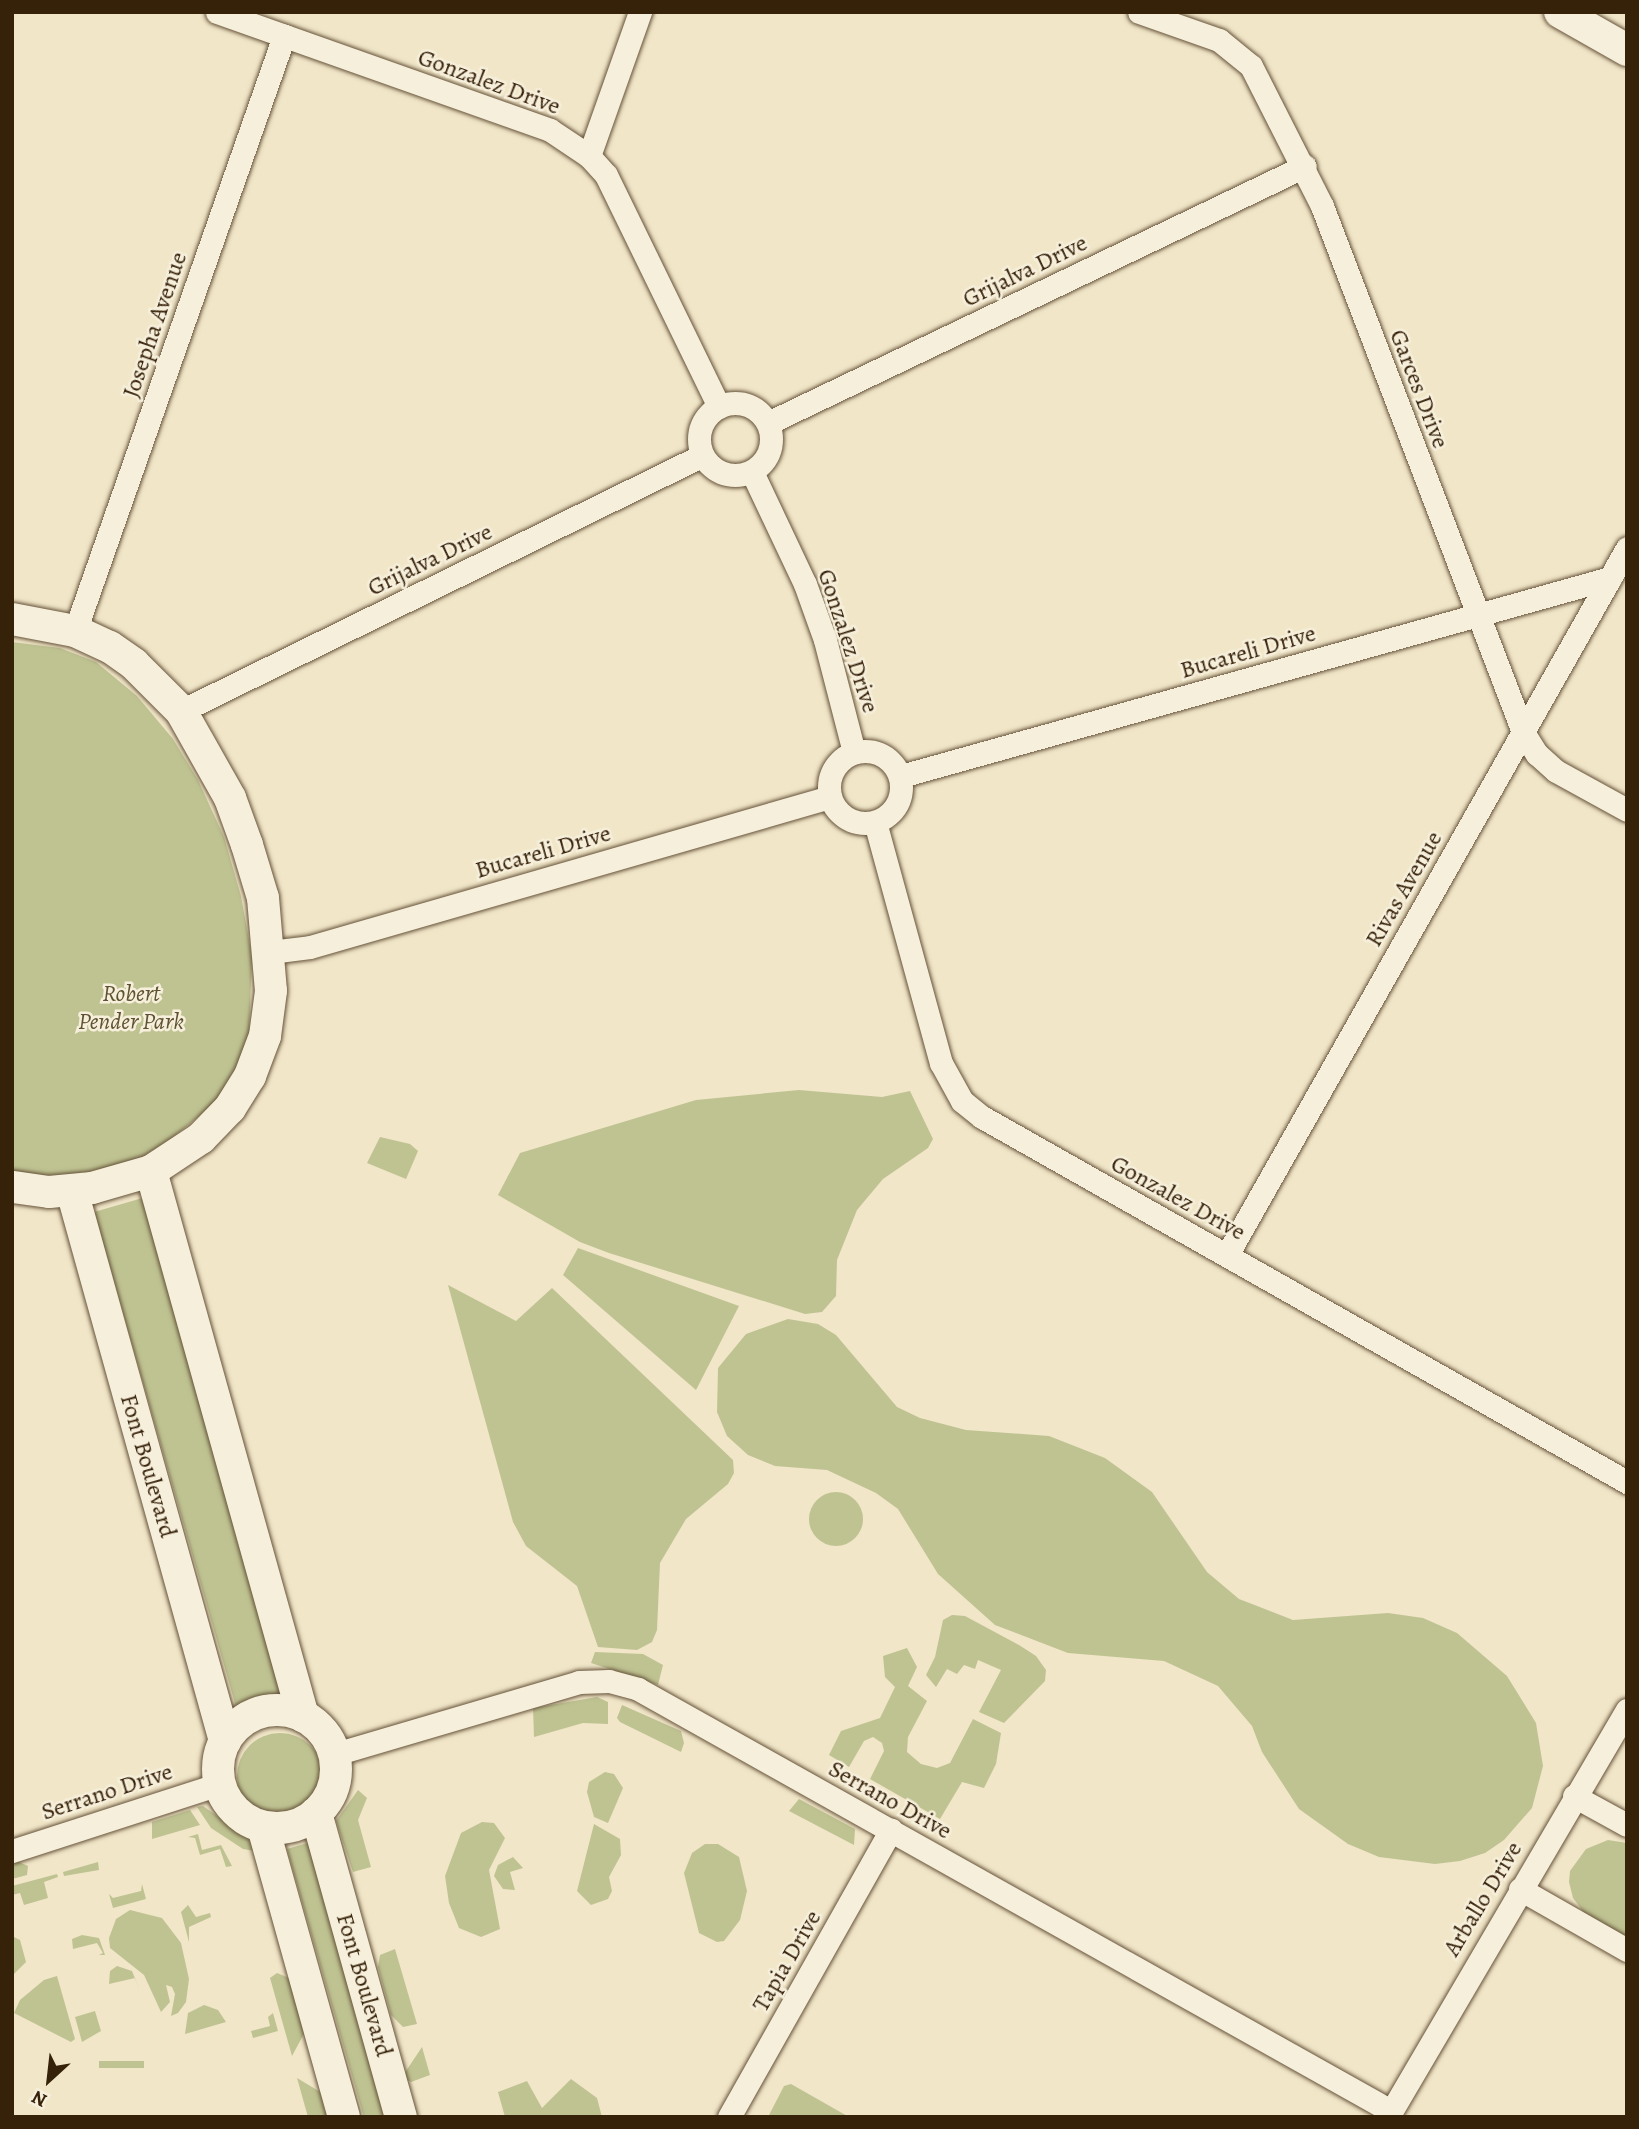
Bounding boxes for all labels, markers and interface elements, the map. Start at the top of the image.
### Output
street label: Gonzalez Drive [414,43,564,121]
street label: Grijalva Drive [958,229,1092,313]
street label: Josepha Avenue [117,248,193,402]
street label: Garces Drive [1383,326,1455,452]
street label: Grijalva Drive [363,518,497,602]
street label: Gonzalez Drive [811,566,885,716]
street label: Bucareli Drive [1177,619,1319,685]
street label: Bucareli Drive [472,819,614,885]
street label: Rivas Avenue [1359,826,1449,952]
park label: Robert Pender Park [78,980,184,1036]
street label: Gonzalez Drive [1106,1149,1250,1247]
street label: Font Boulevard [114,1391,182,1541]
street label: Serrano Drive [824,1754,956,1846]
street label: Serrano Drive [38,1757,176,1827]
street label: Arballo Drive [1438,1837,1528,1961]
street label: Tapia Drive [746,1905,828,2017]
street label: Font Boulevard [330,1910,398,2060]
north arrow [14,2045,84,2115]
text: N [27,2084,52,2113]

